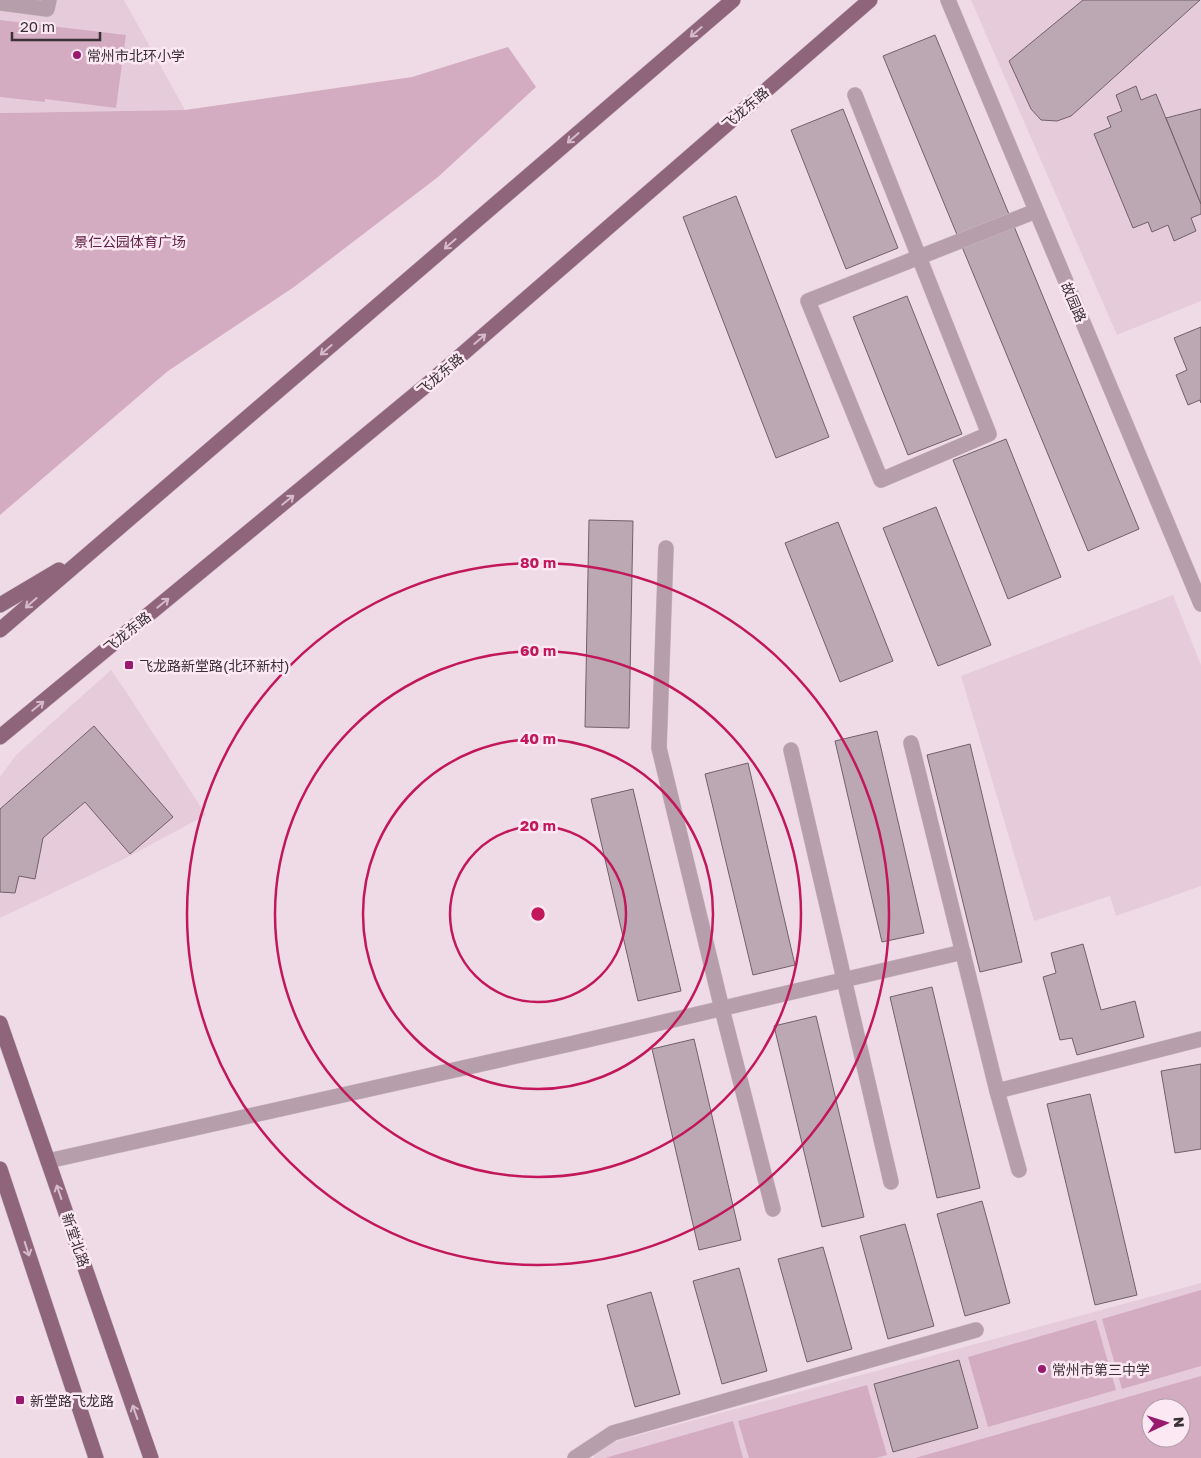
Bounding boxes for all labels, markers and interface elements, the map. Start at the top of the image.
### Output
scale bar [12,10,100,42]
text: 20 m [20,17,55,35]
one-way arrow [690,26,703,37]
place label: 常州市北环小学 [87,47,185,64]
marker: 常州市北环小学 [71,49,83,61]
street label: 飞龙东路 [718,83,772,133]
one-way arrow [566,132,579,143]
park label: 景仁公园体育广场 [74,233,186,250]
one-way arrow [443,238,456,249]
street label: 故园路 [1058,279,1090,325]
one-way arrow [474,333,487,345]
one-way arrow [320,344,333,355]
street label: 飞龙东路 [413,349,467,399]
one-way arrow [282,494,295,505]
text: 80 m [520,553,556,571]
one-way arrow [156,597,169,608]
one-way arrow [25,598,38,609]
street label: 飞龙东路 [100,608,154,656]
text: 60 m [520,641,556,659]
place label: 飞龙路新堂路(北环新村) [139,657,290,674]
marker: 飞龙路新堂路(北环新村) [123,659,135,671]
one-way arrow [31,701,44,712]
text: 40 m [520,729,556,747]
text: 20 m [520,816,556,834]
centre of rings [529,905,547,923]
one-way arrow [54,1185,63,1201]
street label: 新堂北路 [59,1211,93,1269]
one-way arrow [22,1240,32,1256]
place label: 常州市第三中学 [1052,1361,1150,1378]
marker: 常州市第三中学 [1036,1363,1048,1375]
place label: 新堂路飞龙路 [30,1392,114,1409]
marker: 新堂路飞龙路 [14,1394,26,1406]
north arrow [1141,1398,1191,1448]
one-way arrow [130,1405,139,1420]
text: N [1171,1416,1188,1428]

